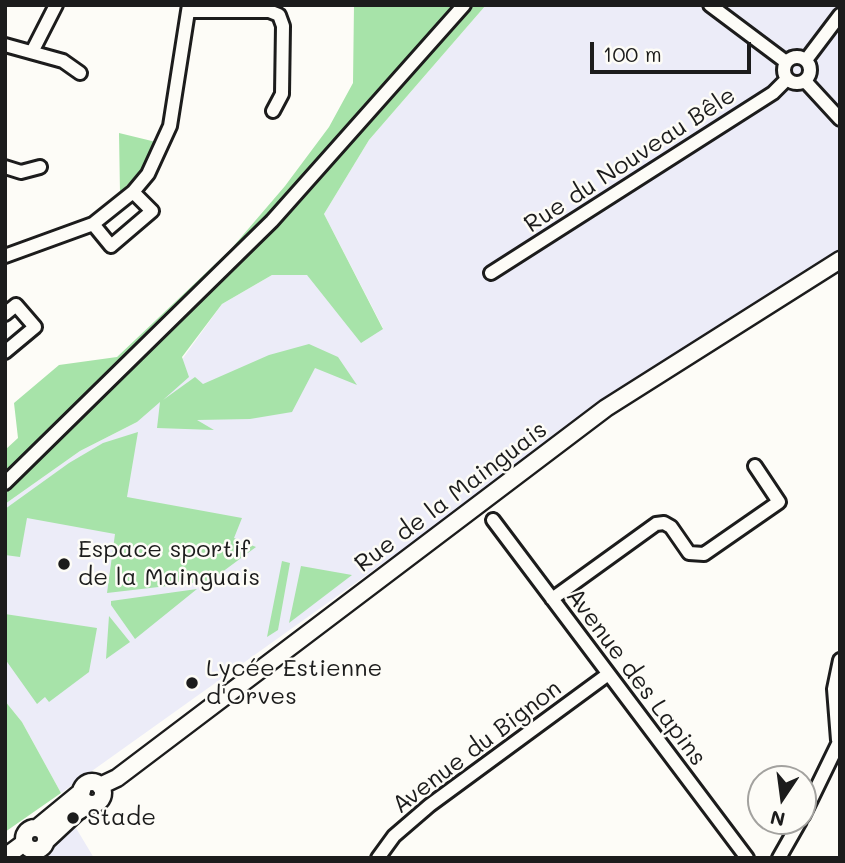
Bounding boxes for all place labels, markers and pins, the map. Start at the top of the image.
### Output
place label: Espace sportif de la Mainguais [78,536,260,592]
marker: Espace sportif de la Mainguais [56,556,72,572]
place label: Lycée Estienne d'Orves [206,655,382,711]
marker: Lycée Estienne d'Orves [184,675,200,691]
place label: Stade [87,804,156,832]
marker: Stade [65,810,81,826]

